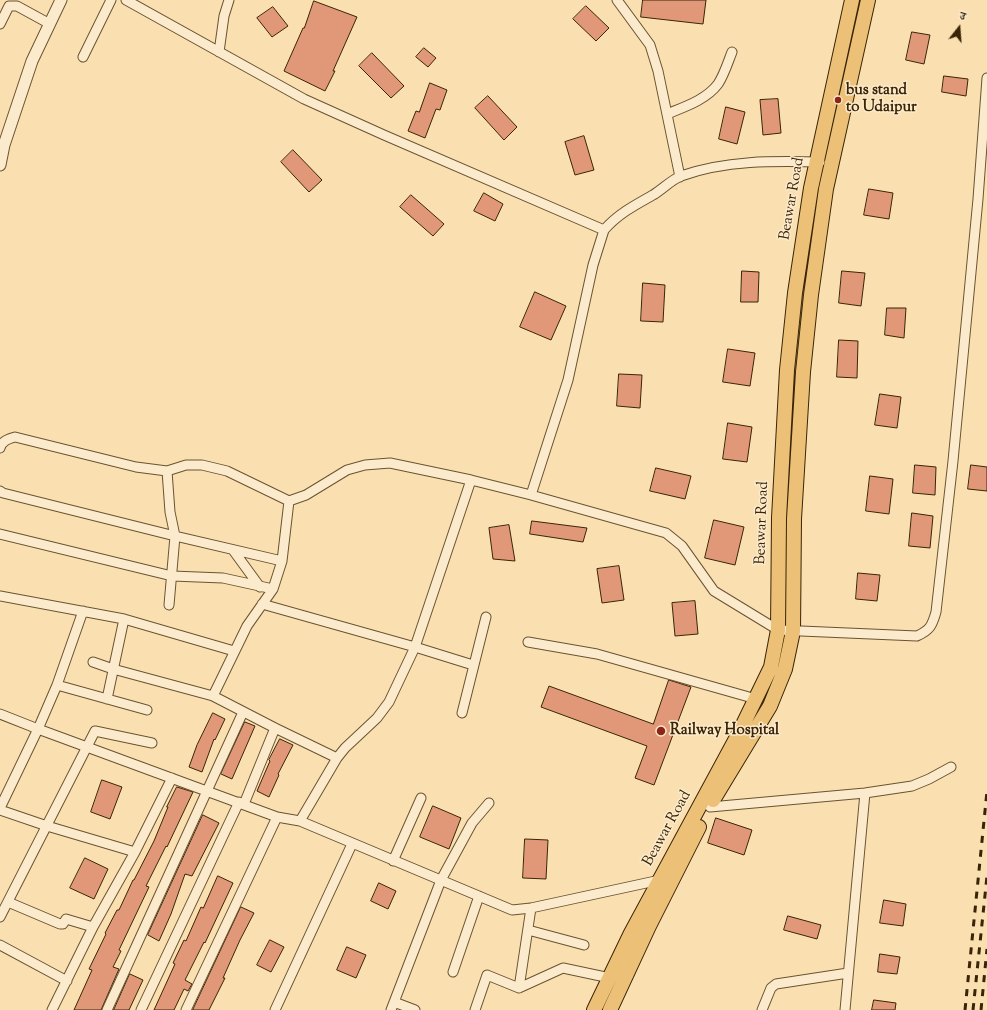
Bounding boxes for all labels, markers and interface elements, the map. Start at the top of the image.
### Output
north arrow [939,8,979,48]
text: उ [957,8,968,25]
place label: bus stand to Udaipur [846,82,917,117]
marker: bus stand to Udaipur [833,95,843,105]
street label: Beawar Road [777,156,809,242]
street label: Beawar Road [753,481,773,565]
place label: Railway Hospital [670,722,779,740]
marker: Railway Hospital [655,725,667,737]
street label: Beawar Road [640,788,696,870]

